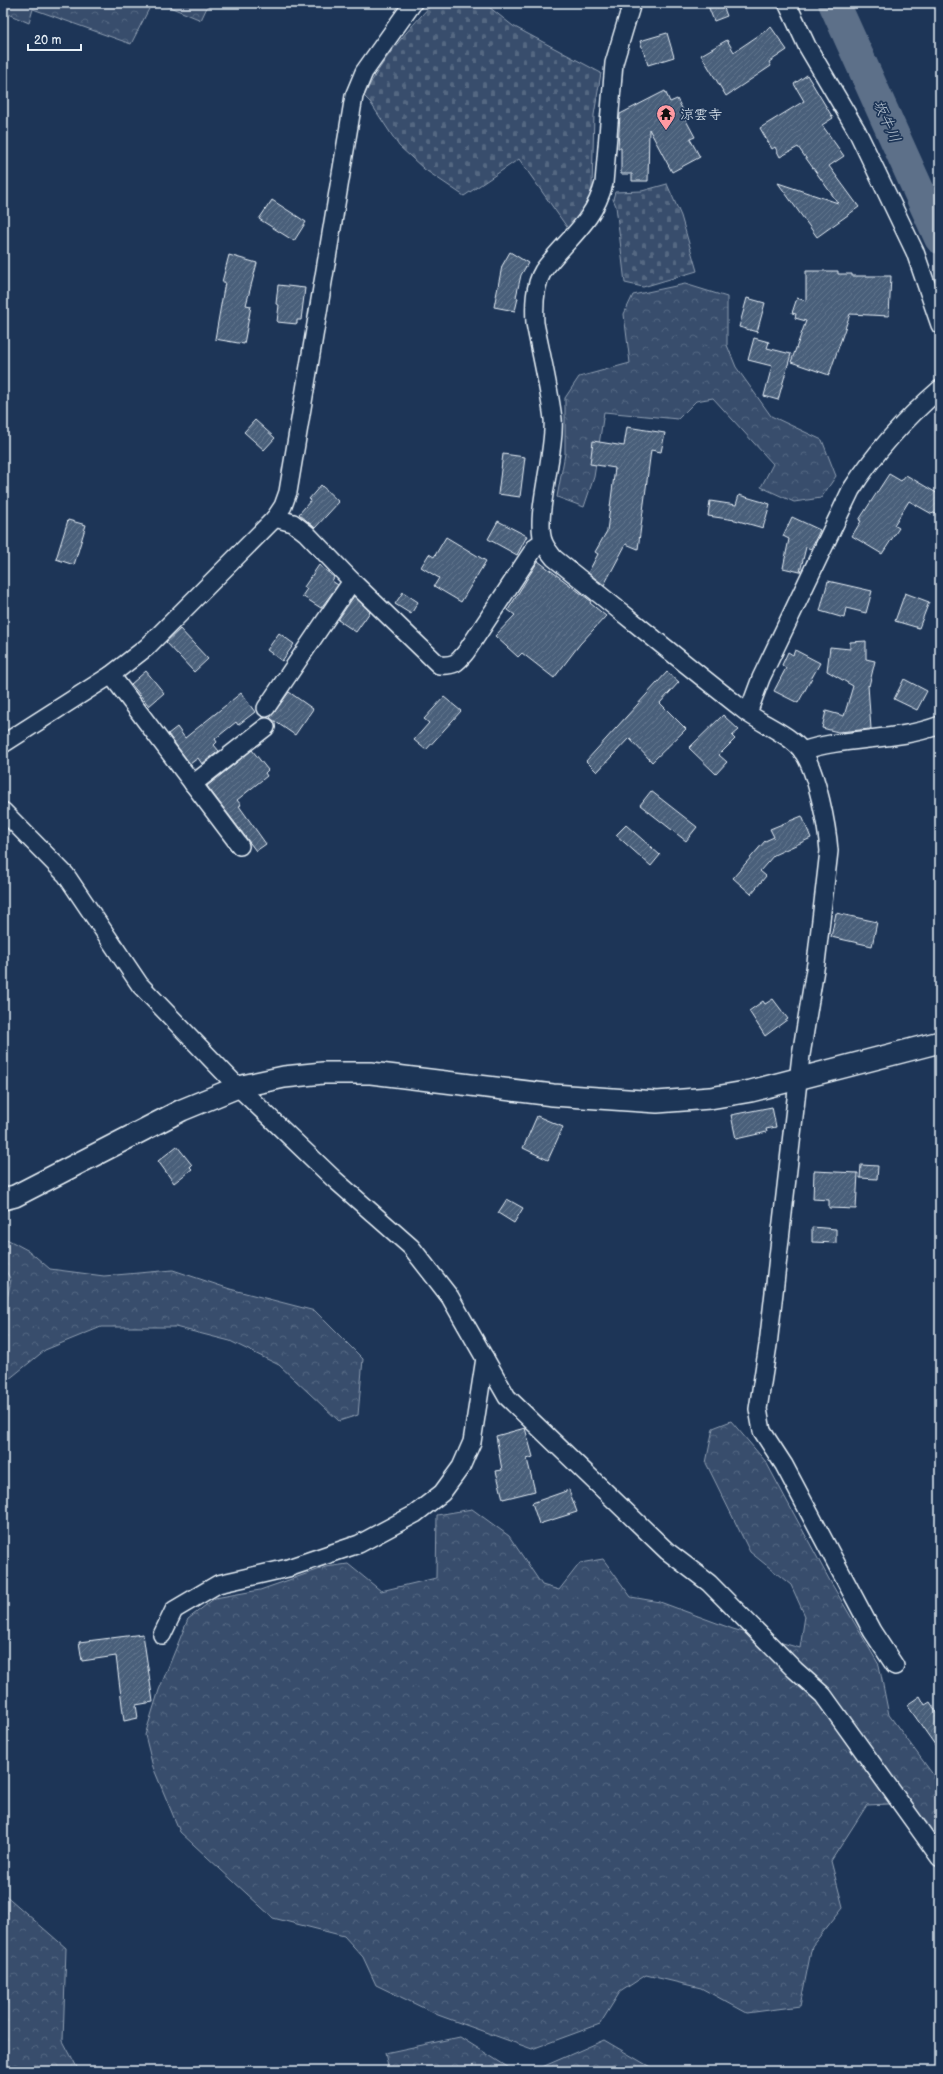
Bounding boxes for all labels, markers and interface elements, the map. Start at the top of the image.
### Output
scale bar [28,26,81,52]
text: 20 m [34,33,61,48]
water label: 坂牛川 [869,97,904,146]
temple icon: 涼雲寺 [655,103,677,131]
place label: 涼雲寺 [680,106,722,123]

